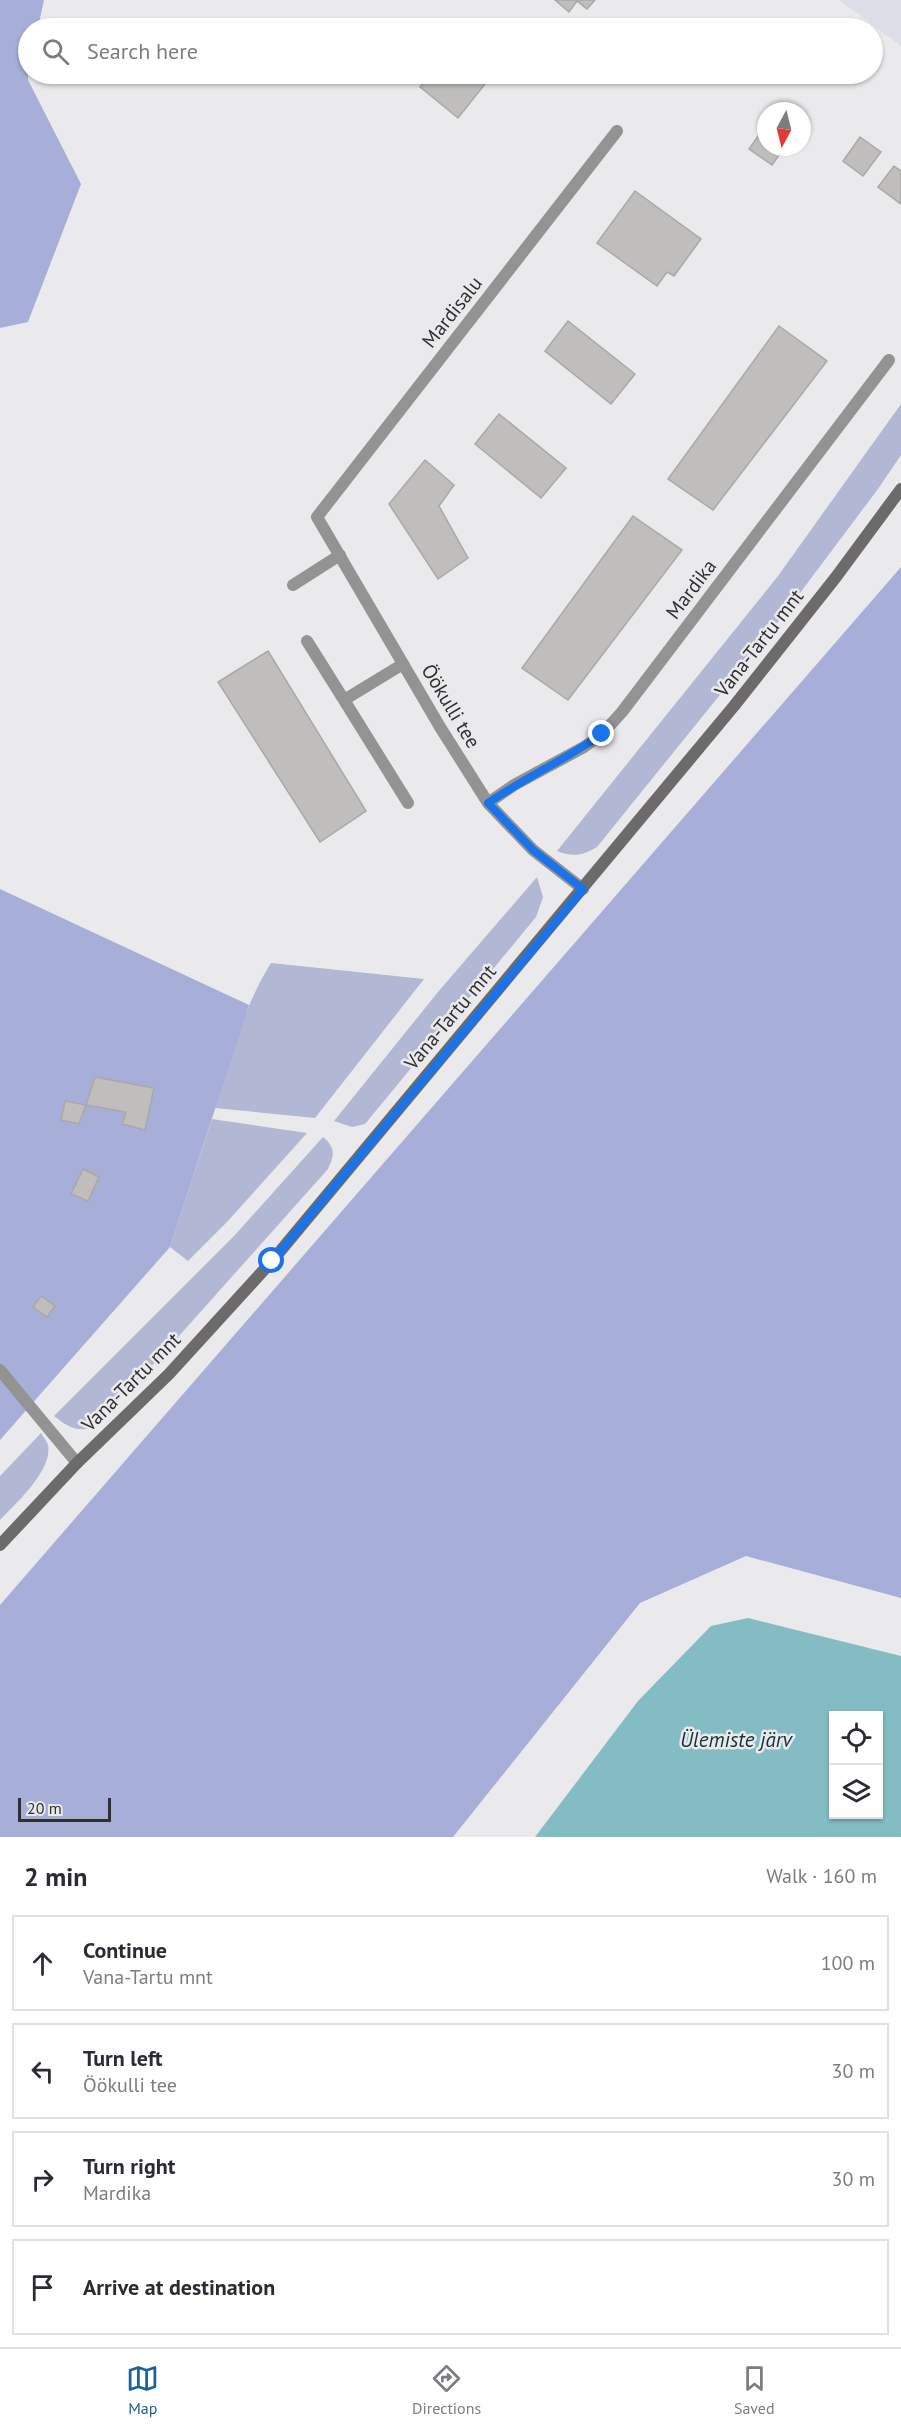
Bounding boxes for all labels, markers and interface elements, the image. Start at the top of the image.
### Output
search box [18,18,883,84]
icon: search [39,35,72,68]
text: Search here [87,37,198,65]
north arrow [757,102,811,156]
street label: Mardisalu [416,271,488,353]
street label: Mardika [660,554,722,624]
street label: Vana-Tartu mnt [708,584,809,703]
street label: Öökulli tee [416,659,486,753]
route end [588,720,614,746]
street label: Vana-Tartu mnt [398,959,502,1076]
route start [258,1247,284,1273]
street label: Vana-Tartu mnt [75,1327,186,1438]
map controls [829,1711,883,1819]
button: locate [829,1711,883,1765]
water label: Ülemiste järv [680,1726,794,1753]
button: layers [829,1765,883,1819]
scale bar [18,1795,111,1822]
text: 20 m [27,1798,62,1818]
text: 2 min [24,1860,87,1893]
text: Walk · 160 m [766,1863,877,1889]
text: Continue [83,1936,167,1964]
icon: ahead [26,1947,59,1980]
text: 100 m [821,1950,875,1976]
text: Vana-Tartu mnt [83,1964,213,1990]
text: Turn left [83,2044,163,2072]
icon: left [26,2055,59,2088]
text: 30 m [832,2058,875,2084]
text: Öökulli tee [83,2072,177,2098]
text: Turn right [83,2152,175,2180]
icon: right [26,2163,59,2196]
text: 30 m [832,2166,875,2192]
text: Mardika [83,2180,151,2206]
icon: arrive [26,2271,59,2304]
text: Arrive at destination [83,2273,275,2301]
tab: Map [126,2362,159,2418]
tab: Directions [412,2362,481,2418]
tab: Saved [734,2362,775,2418]

